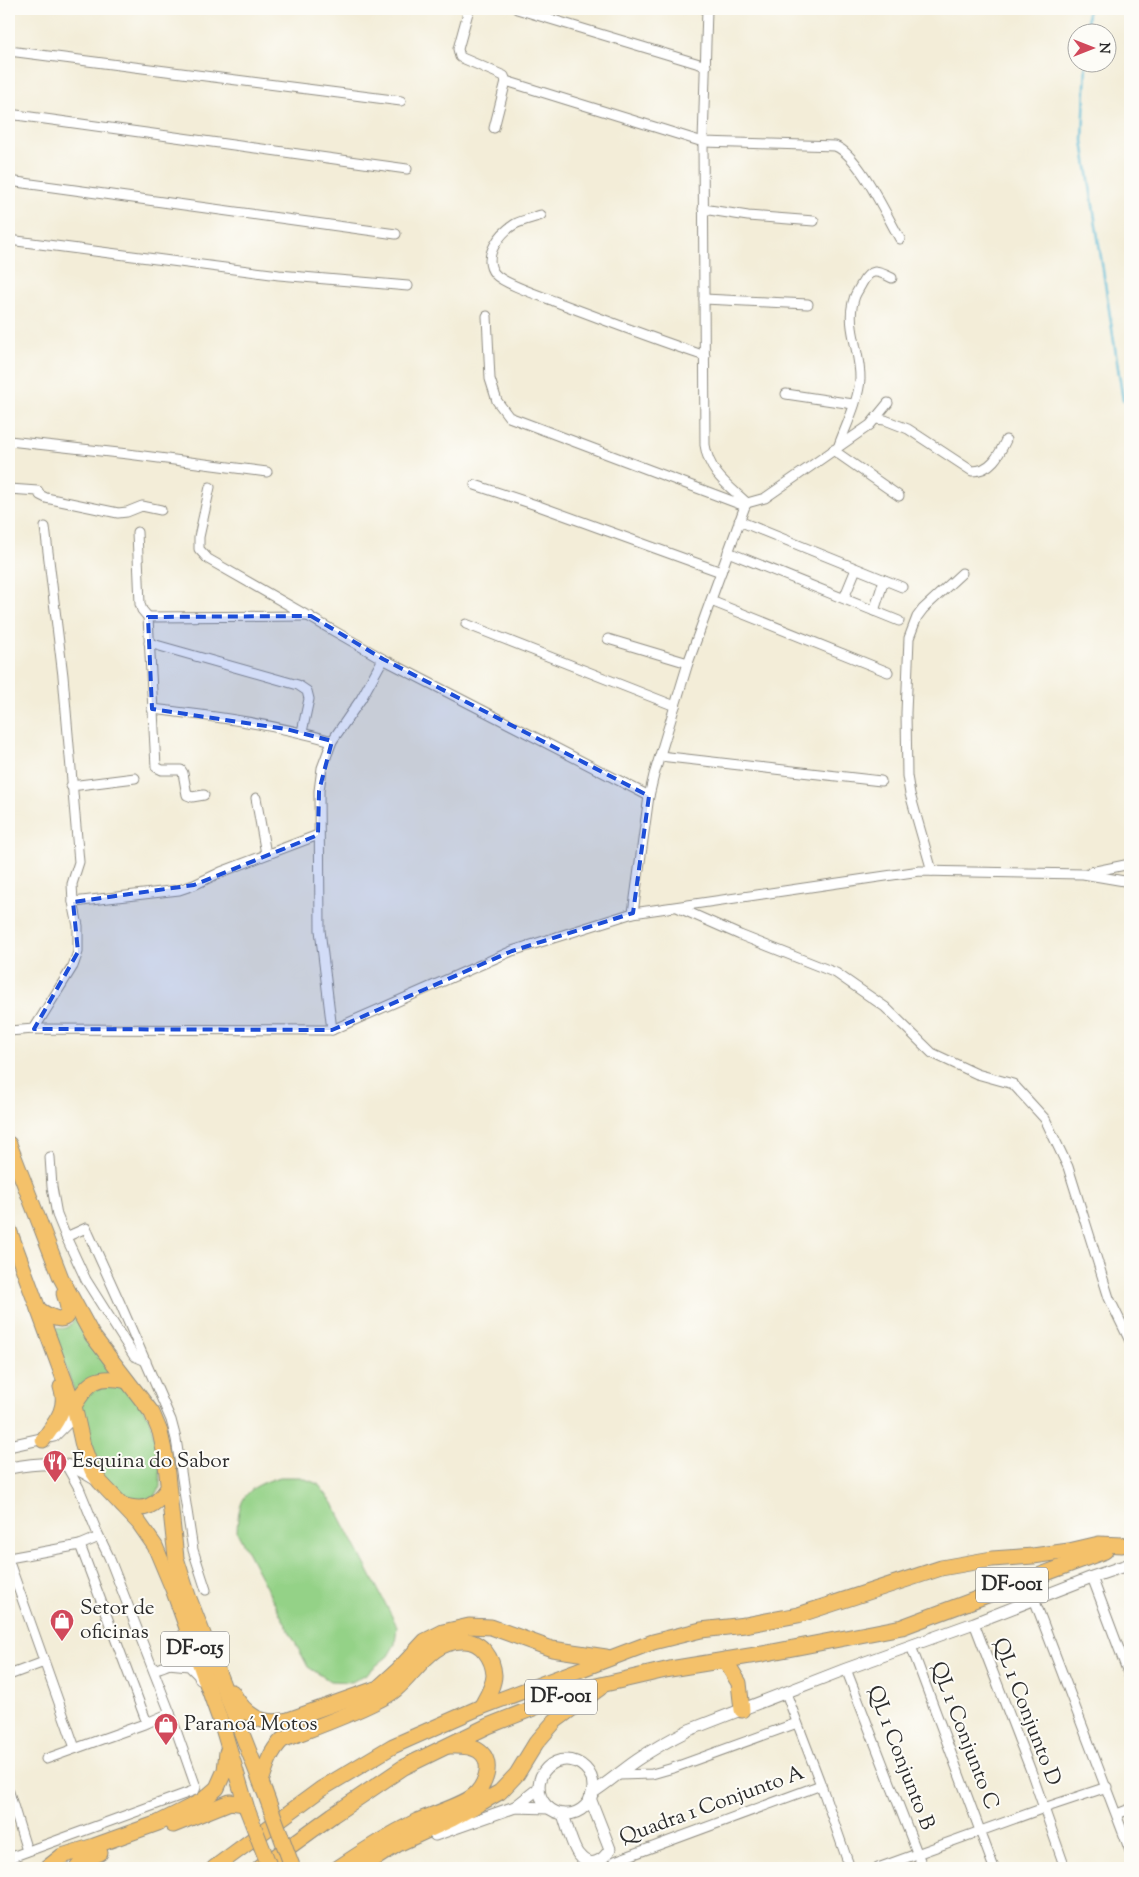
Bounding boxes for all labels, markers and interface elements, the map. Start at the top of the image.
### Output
north arrow [1066,22,1116,72]
text: N [1093,42,1113,54]
place label: Esquina do Sabor [72,1447,230,1477]
restaurant icon: Esquina do Sabor [42,1449,68,1483]
road number: DF-001 [976,1568,1048,1602]
place label: Setor de oficinas [80,1594,155,1648]
shop icon: Setor de oficinas [49,1608,75,1642]
road number: DF-015 [161,1632,229,1666]
street label: QL 1 Conjunto D [984,1634,1068,1790]
street label: QL 1 Conjunto C [922,1658,1006,1814]
road number: DF-001 [525,1680,597,1714]
street label: QL 1 Conjunto B [859,1681,941,1835]
place label: Paranoá Motos [184,1710,318,1740]
shop icon: Paranoá Motos [153,1712,179,1746]
street label: Quadra 1 Conjunto A [615,1759,809,1853]

